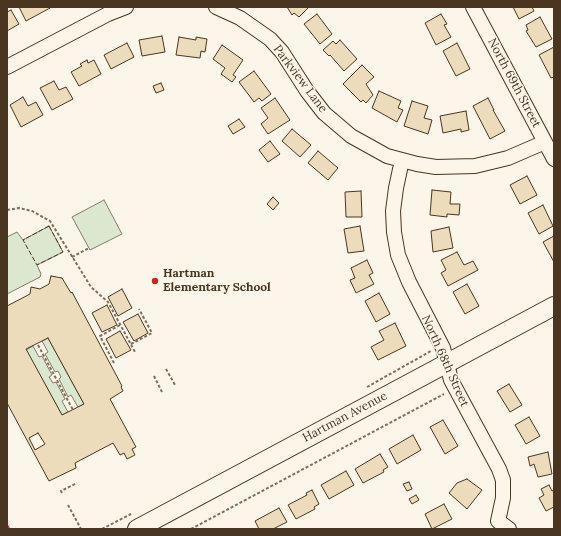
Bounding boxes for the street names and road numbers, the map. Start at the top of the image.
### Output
street label: North 69th Street [484,36,544,130]
street label: Parkview Lane [270,42,330,116]
street label: North 68th Street [418,313,472,409]
street label: Hartman Avenue [300,389,390,445]

